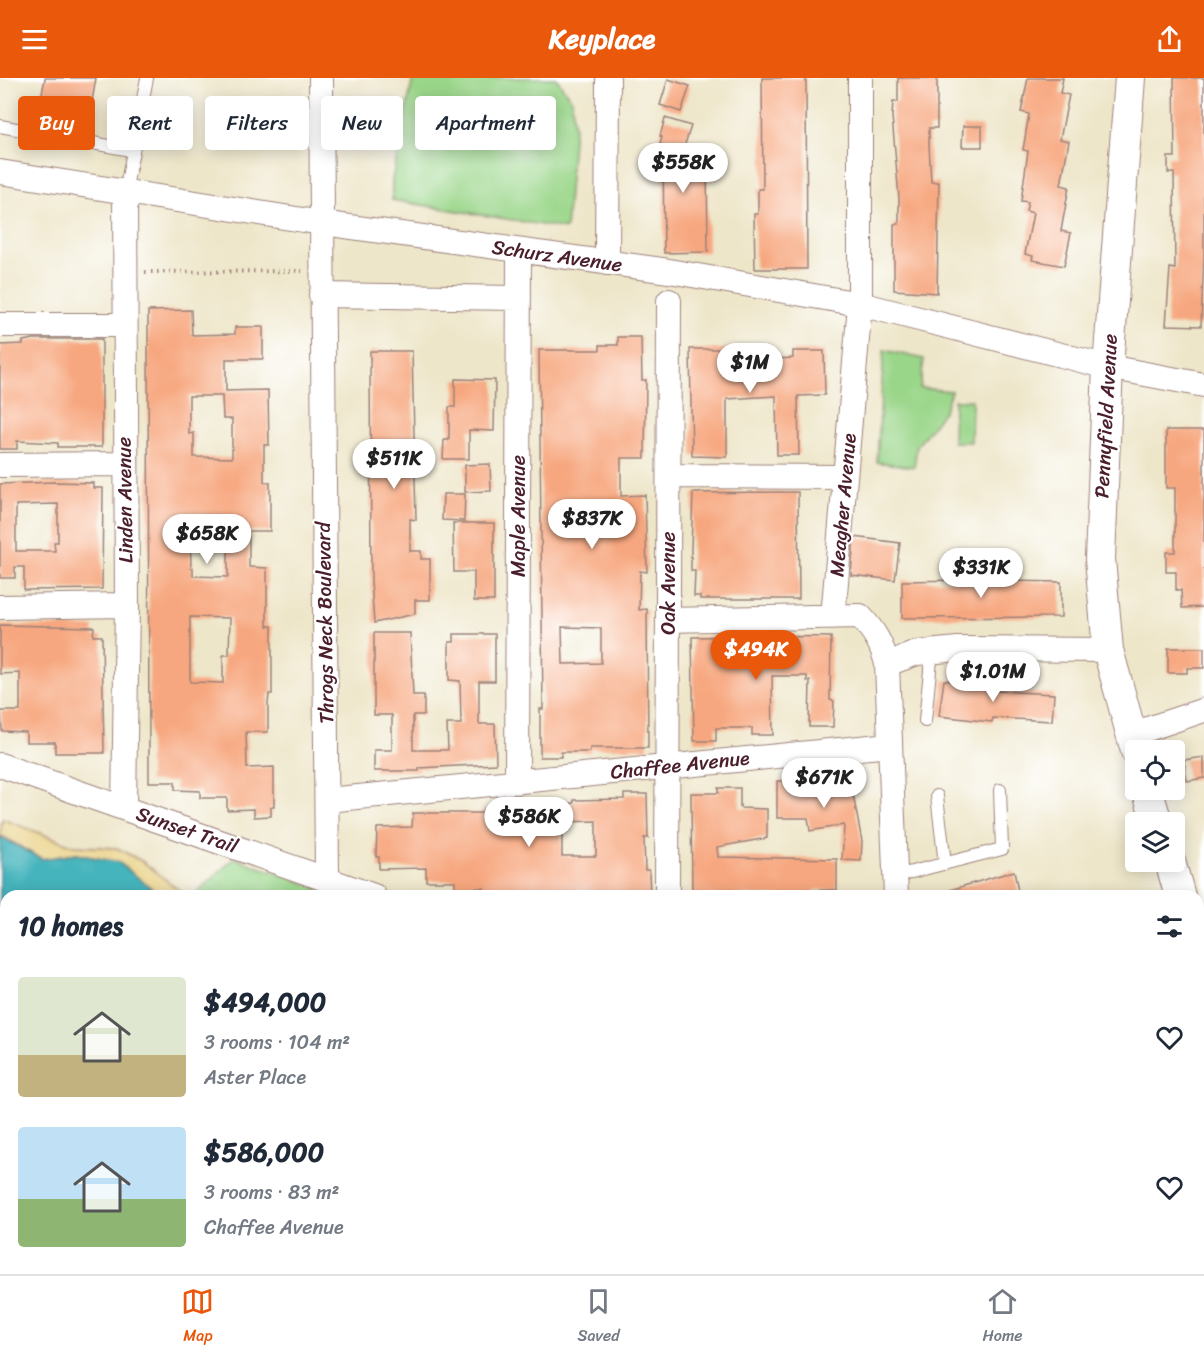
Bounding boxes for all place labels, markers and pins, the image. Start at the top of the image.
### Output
pin: $558K [641,143,725,194]
pin: $1M [721,343,779,394]
pin: $511K [352,439,436,490]
pin: $837K [550,499,634,550]
pin: $658K [165,514,249,565]
pin: $331K [939,548,1023,599]
pin: $494K [714,630,798,681]
pin: $1.01M [944,652,1042,703]
pin: $671K [782,758,866,809]
pin: $586K [487,797,571,848]

